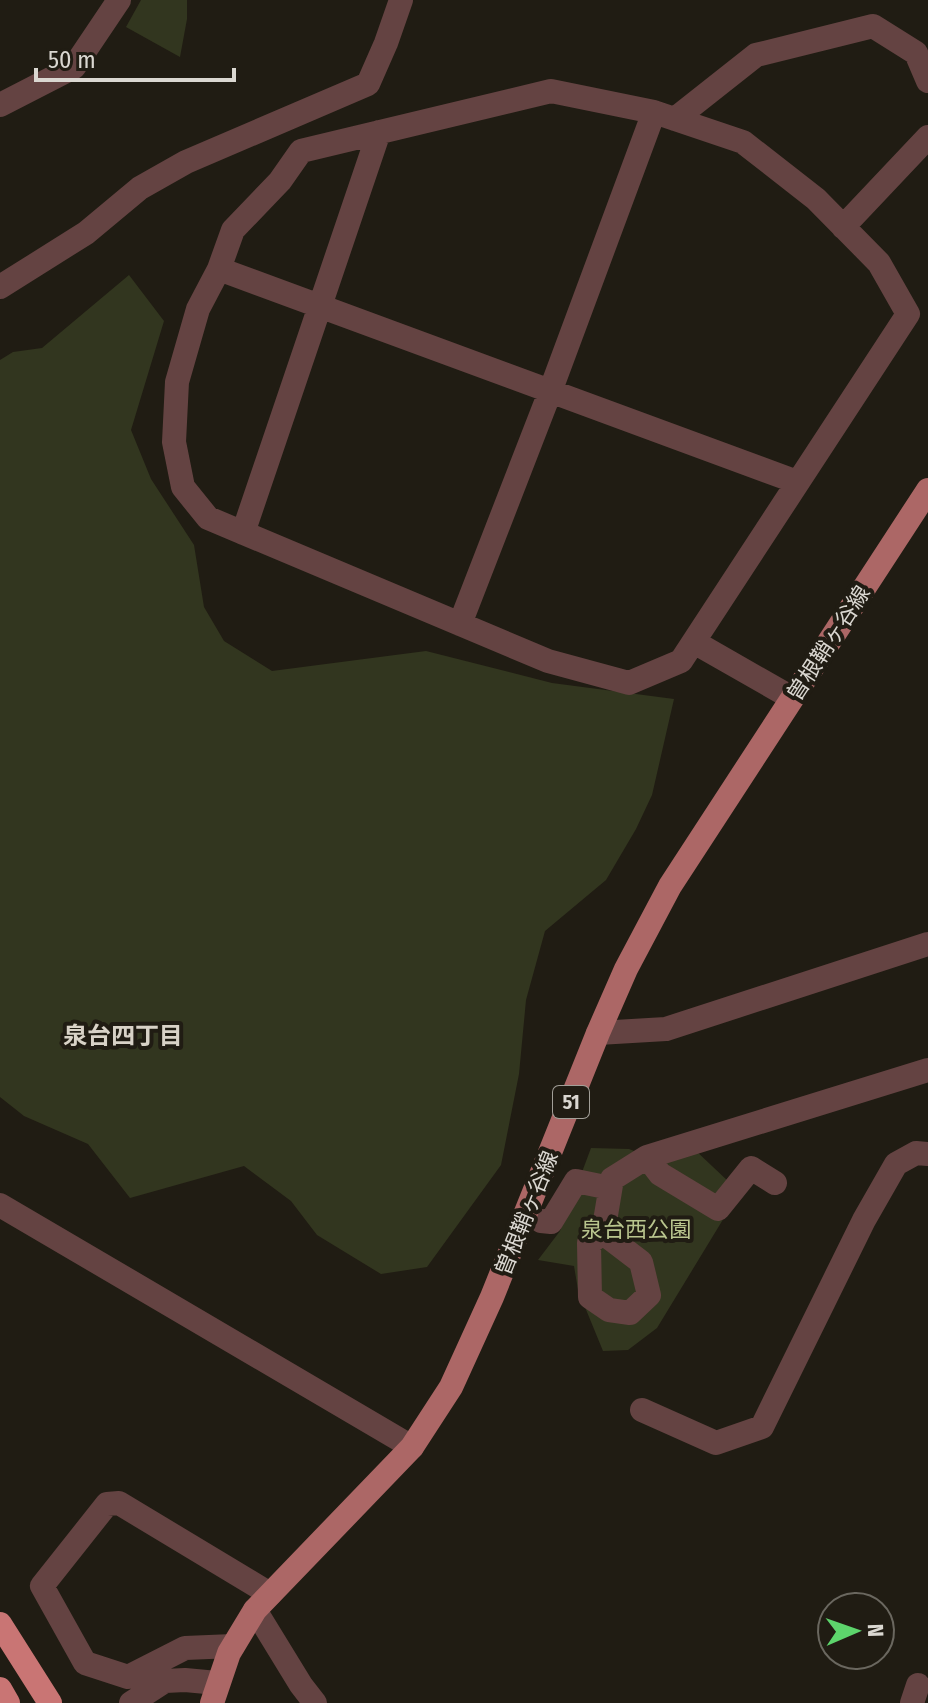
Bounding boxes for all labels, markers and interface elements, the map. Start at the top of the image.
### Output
scale bar [36,32,234,82]
text: 50 m [48,46,96,74]
street label: 曽根鞘ヶ谷線 [781,581,876,706]
district label: 泉台四丁目 [63,1022,183,1050]
road number: 51 [553,1086,589,1118]
street label: 曽根鞘ヶ谷線 [489,1147,564,1279]
park label: 泉台西公園 [581,1216,691,1243]
north arrow [816,1591,896,1671]
text: N [862,1623,889,1637]

